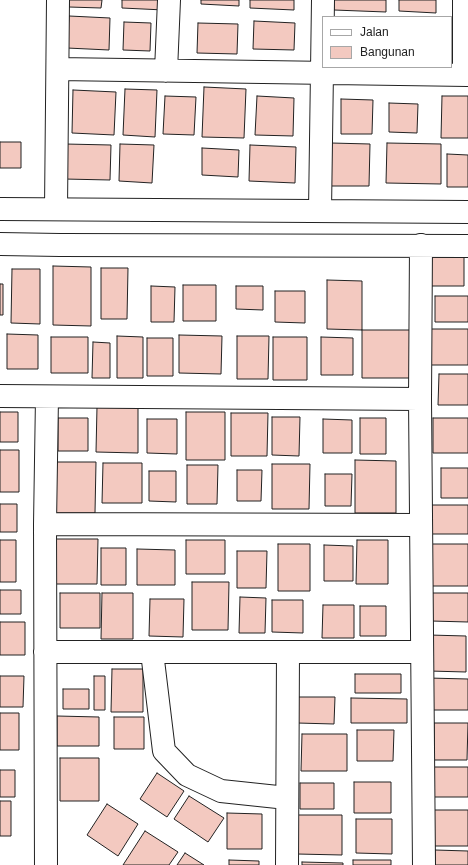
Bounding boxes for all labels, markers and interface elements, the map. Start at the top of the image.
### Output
legend [322,16,452,68]
text: Jalan [360,25,389,39]
text: Bangunan [360,45,415,59]

